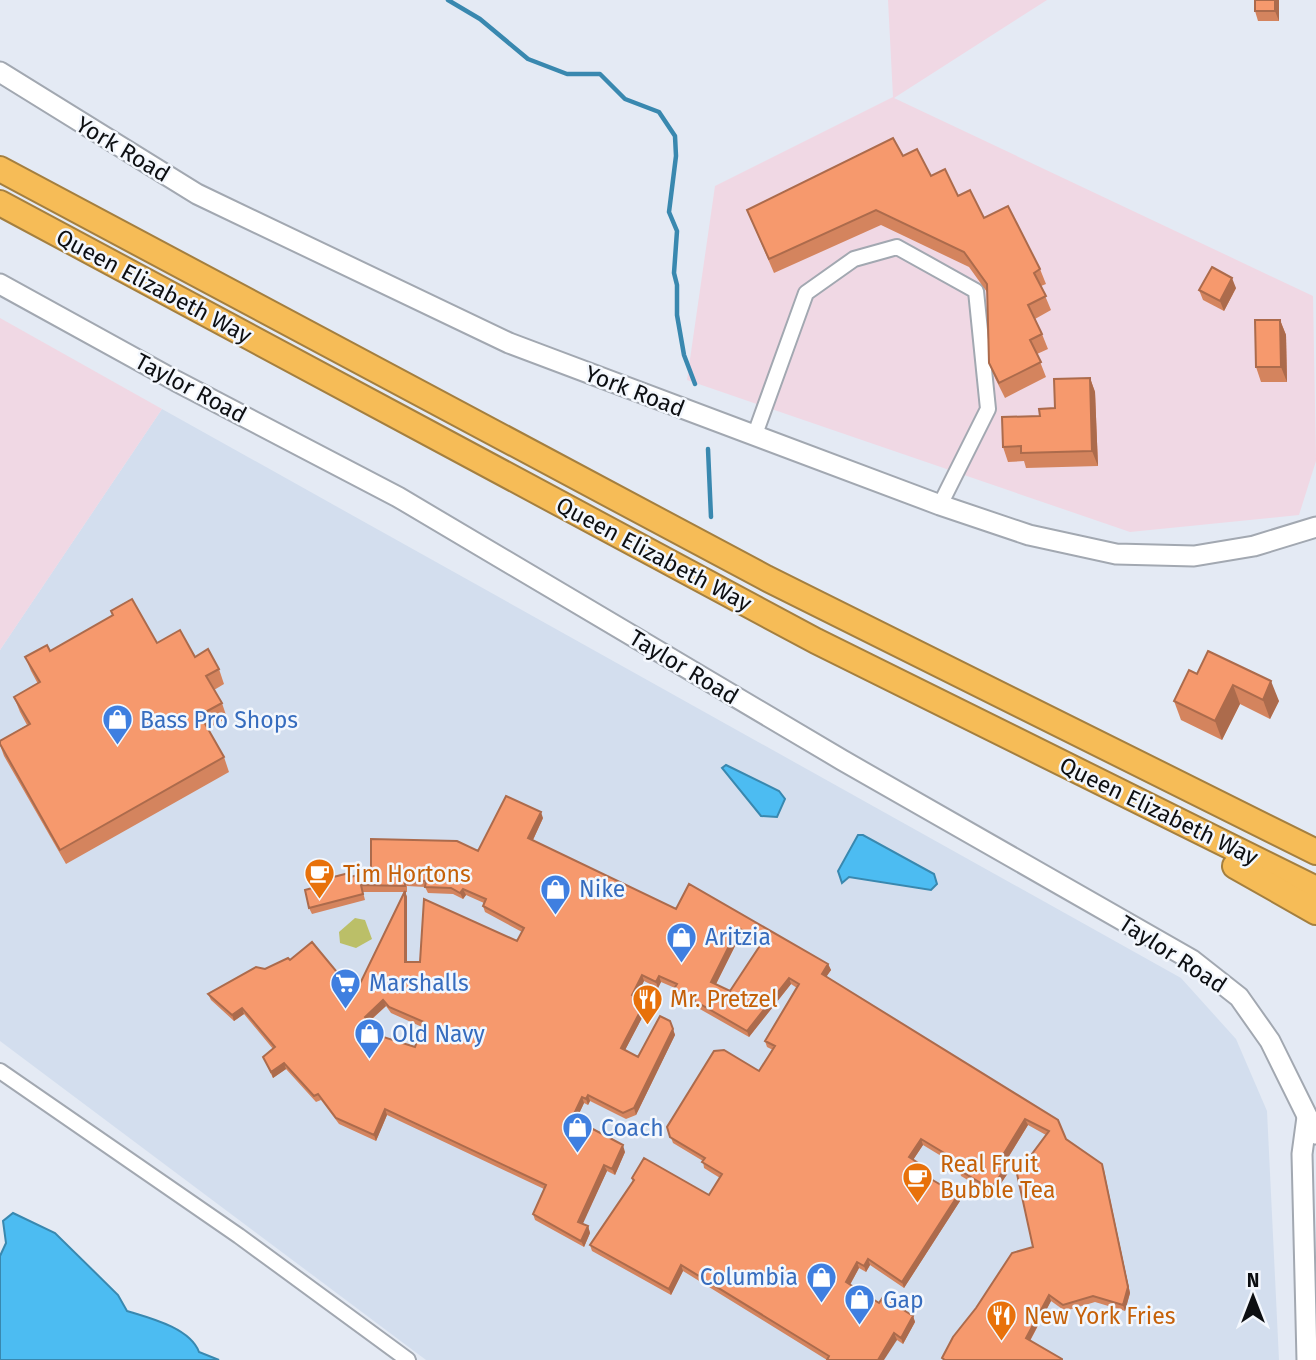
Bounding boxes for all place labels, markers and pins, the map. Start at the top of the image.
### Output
shop icon: Bass Pro Shops [100,703,134,747]
place label: Bass Pro Shops [140,706,298,734]
cafe icon: Tim Hortons [303,857,337,901]
place label: Tim Hortons [343,860,471,888]
shop icon: Nike [539,872,573,916]
place label: Nike [579,875,625,903]
shop icon: Aritzia [665,920,699,964]
place label: Aritzia [705,923,771,951]
supermarket icon: Marshalls [329,966,363,1010]
place label: Marshalls [369,969,469,997]
restaurant icon: Mr. Pretzel [630,982,664,1026]
place label: Mr. Pretzel [670,985,778,1013]
shop icon: Old Navy [352,1017,386,1061]
place label: Old Navy [392,1020,486,1048]
shop icon: Coach [561,1111,595,1155]
place label: Coach [601,1114,664,1142]
place label: Real Fruit Bubble Tea [940,1150,1055,1204]
cafe icon: Real Fruit Bubble Tea [900,1160,934,1204]
shop icon: Columbia [804,1260,838,1304]
place label: Columbia [700,1263,798,1291]
shop icon: Gap [843,1283,877,1327]
place label: Gap [883,1286,924,1314]
restaurant icon: New York Fries [984,1299,1018,1343]
place label: New York Fries [1024,1302,1175,1330]

